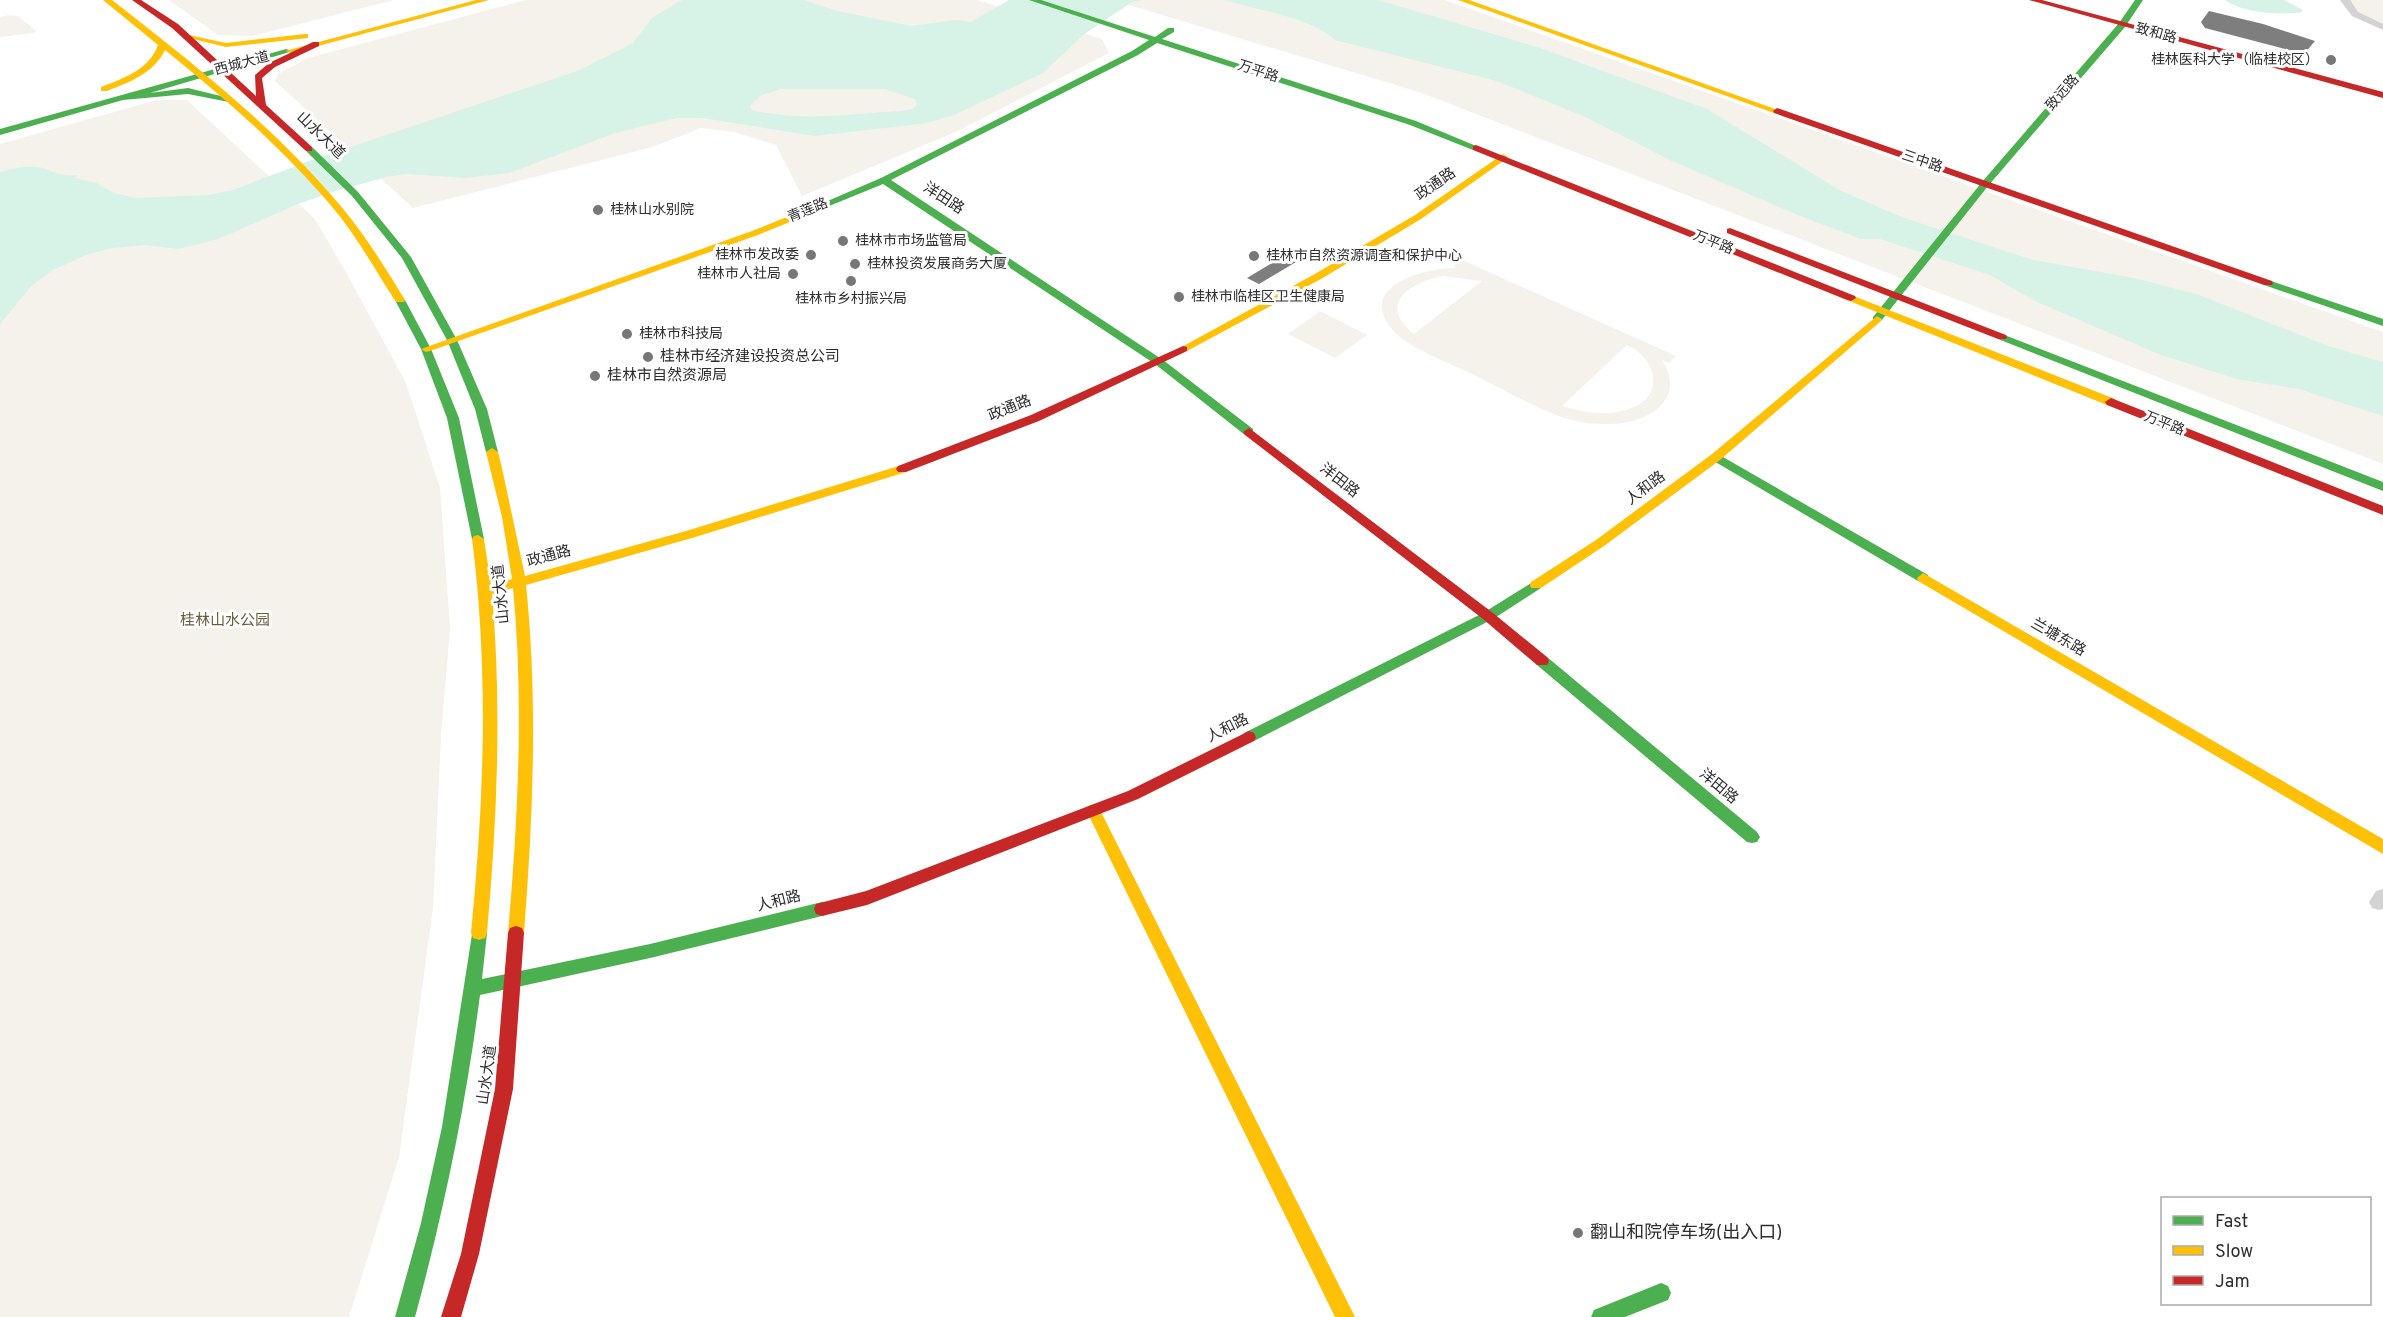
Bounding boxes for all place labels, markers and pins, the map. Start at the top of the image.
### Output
place label: 桂林医科大学（临桂校区） [2151,51,2319,69]
marker: 桂林医科大学（临桂校区） [2324,53,2338,67]
place label: 桂林山水别院 [610,202,694,219]
marker: 桂林山水别院 [591,203,605,217]
place label: 桂林市市场监管局 [855,233,967,250]
marker: 桂林市市场监管局 [836,234,850,248]
place label: 桂林市发改委 [715,246,799,264]
place label: 桂林市自然资源调查和保护中心 [1266,247,1462,265]
marker: 桂林市发改委 [804,248,818,262]
marker: 桂林市自然资源调查和保护中心 [1247,249,1261,263]
place label: 桂林投资发展商务大厦 [867,255,1007,273]
marker: 桂林投资发展商务大厦 [848,257,862,271]
place label: 桂林市人社局 [697,266,781,283]
marker: 桂林市人社局 [786,267,800,281]
marker: 桂林市乡村振兴局 [844,274,858,288]
place label: 桂林市临桂区卫生健康局 [1191,288,1345,306]
place label: 桂林市乡村振兴局 [795,290,907,308]
marker: 桂林市临桂区卫生健康局 [1172,290,1186,304]
place label: 桂林市科技局 [639,326,723,343]
marker: 桂林市科技局 [620,327,634,341]
place label: 桂林市经济建设投资总公司 [660,348,840,367]
marker: 桂林市经济建设投资总公司 [641,350,655,364]
place label: 桂林市自然资源局 [607,366,727,386]
marker: 桂林市自然资源局 [588,369,602,383]
place label: 翻山和院停车场(出入口) [1590,1222,1782,1245]
marker: 翻山和院停车场(出入口) [1571,1226,1585,1240]

